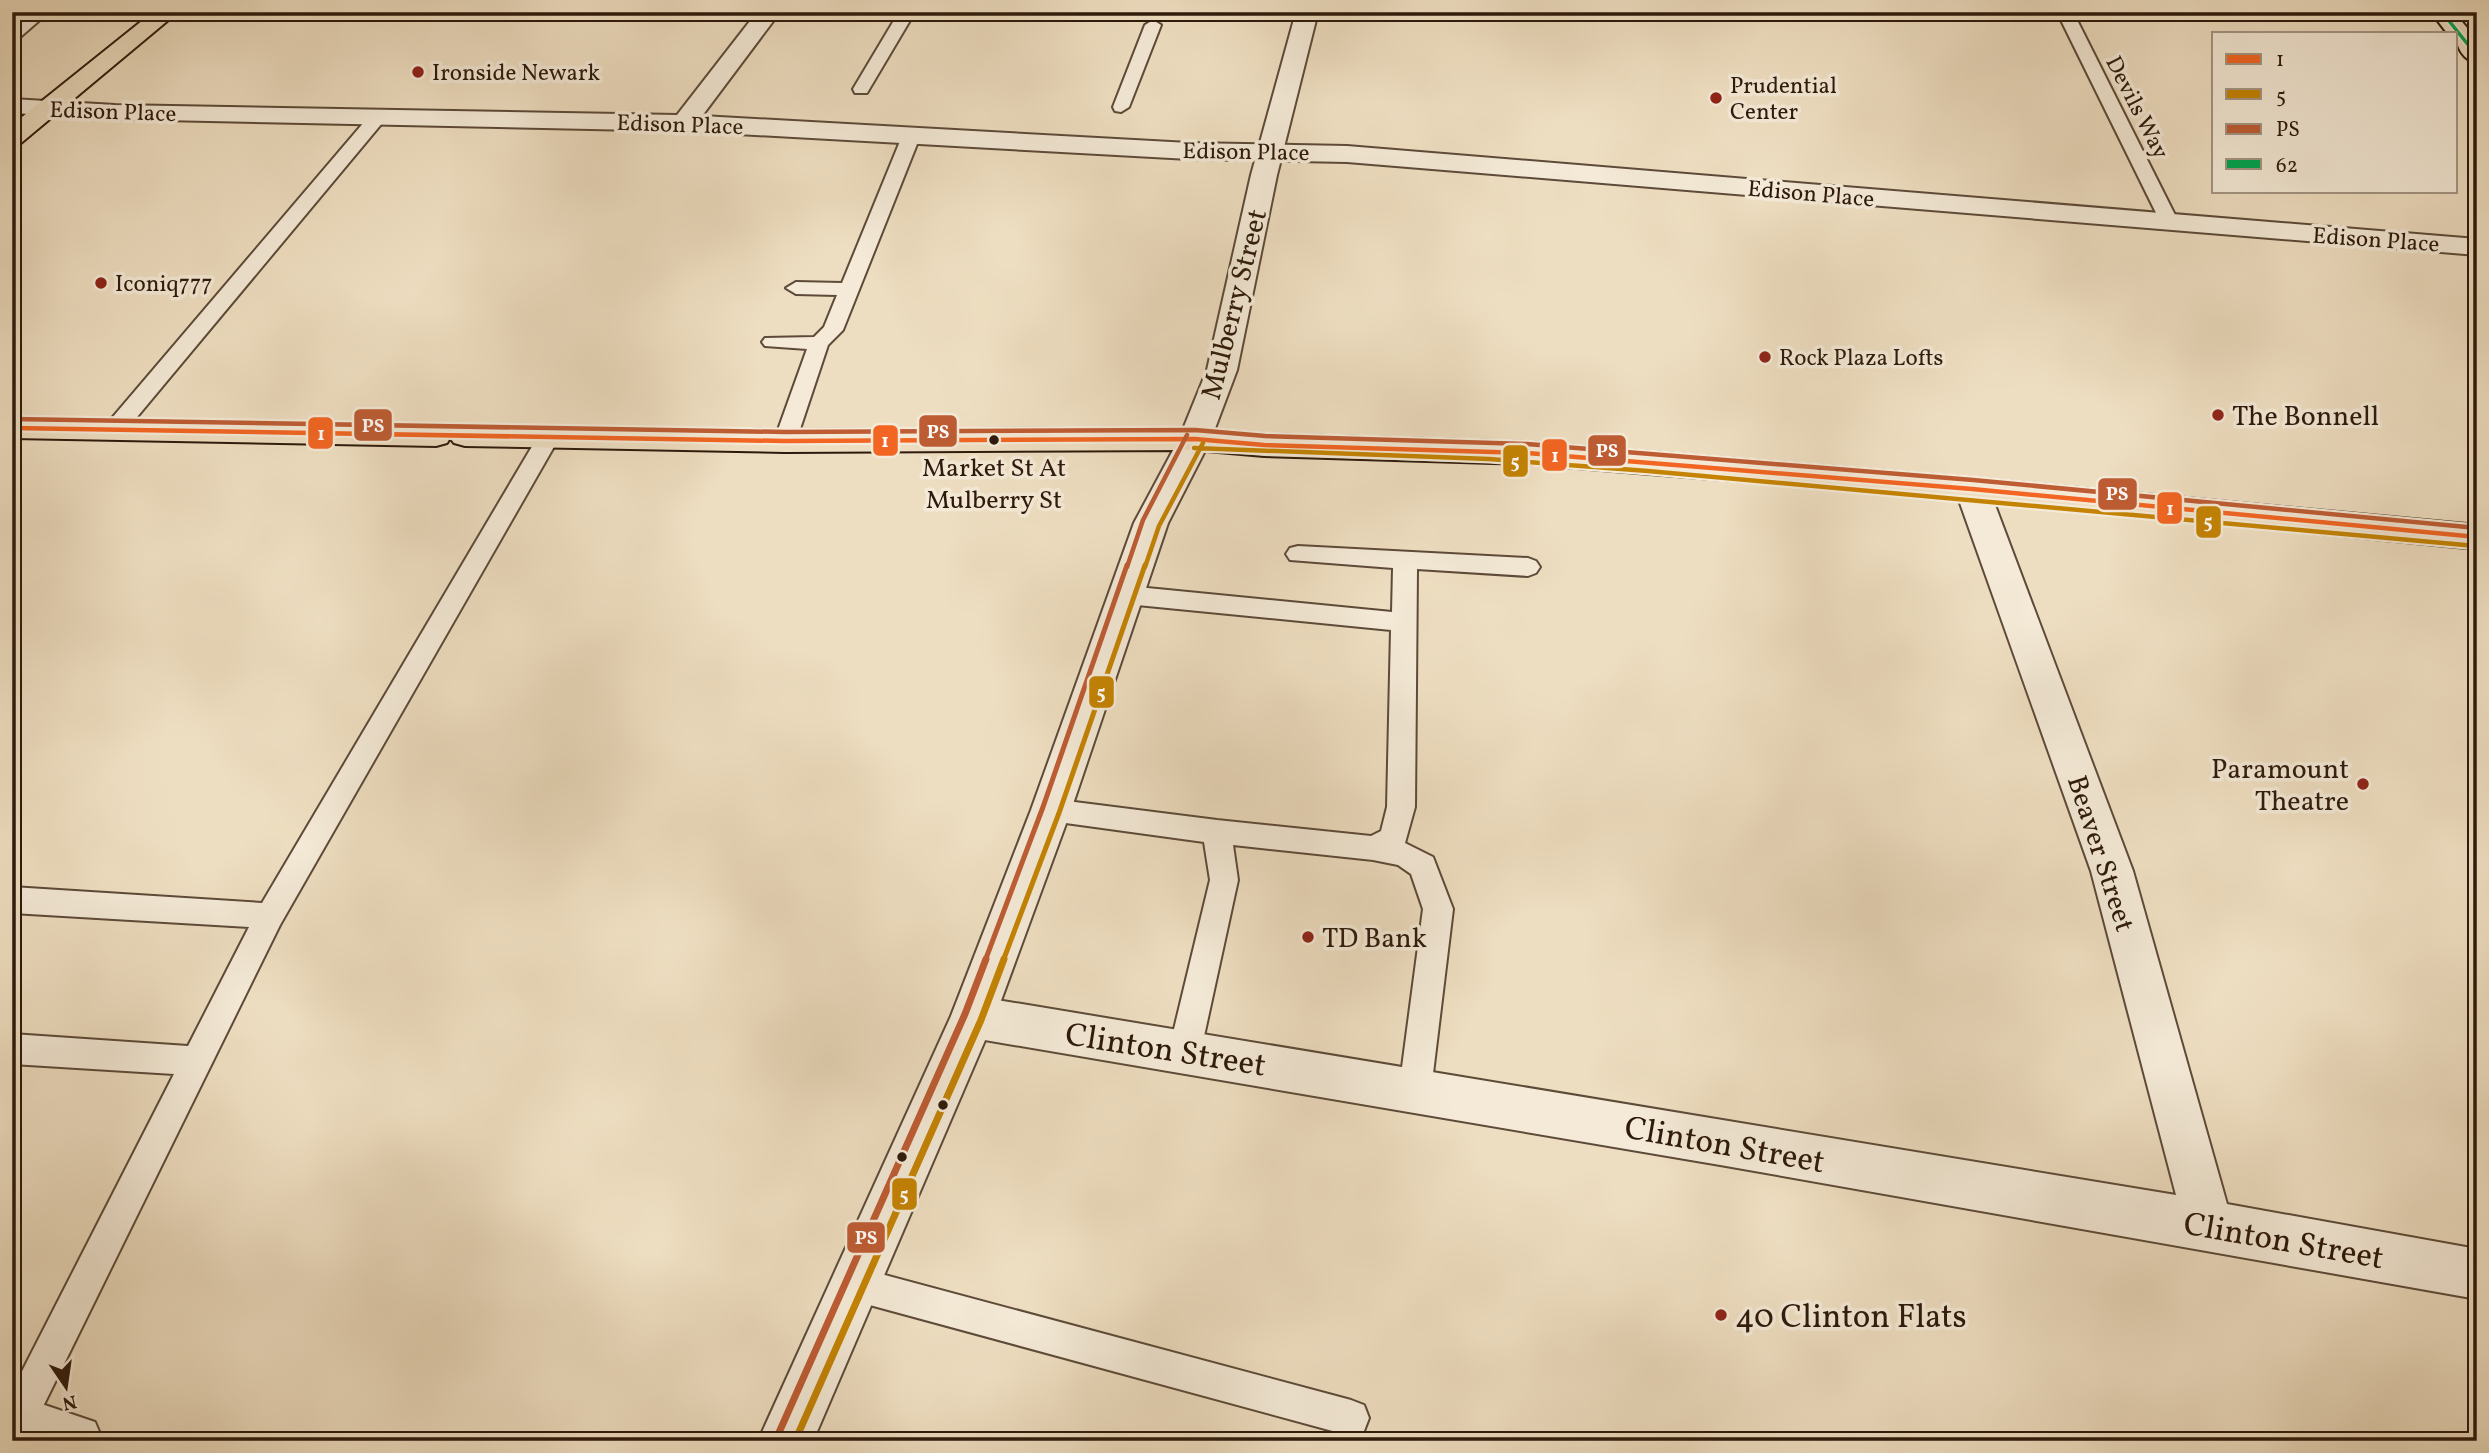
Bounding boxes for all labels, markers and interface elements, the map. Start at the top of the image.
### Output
legend [2212,32,2458,192]
text: 1 [2276,46,2284,75]
street label: Devils Way [2097,51,2176,165]
place label: Ironside Newark [432,58,601,90]
marker: Ironside Newark [410,64,426,80]
place label: Prudential Center [1730,71,1837,129]
text: 5 [2276,82,2286,111]
marker: Prudential Center [1708,90,1724,106]
street label: Edison Place [49,95,177,131]
street label: Edison Place [616,108,744,144]
text: PS [2276,116,2300,145]
street label: Edison Place [1182,136,1310,170]
text: 62 [2276,152,2298,181]
street label: Edison Place [1746,174,1875,216]
street label: Mulberry Street [1193,205,1278,404]
street label: Edison Place [2311,221,2440,261]
place label: Iconiq777 [115,269,212,301]
marker: Iconiq777 [93,275,109,291]
place label: Rock Plaza Lofts [1779,343,1943,375]
marker: Rock Plaza Lofts [1757,349,1773,365]
place label: The Bonnell [2232,398,2379,437]
marker: The Bonnell [2210,407,2226,423]
line badge: PS [353,408,393,442]
text: PS [362,414,384,440]
line badge: PS [918,414,958,448]
line badge: 1 [307,416,334,450]
text: PS [927,420,949,446]
text: 1 [317,422,325,448]
line badge: 1 [872,424,899,457]
text: 1 [881,429,889,455]
marker: Market St At Mulberry St [987,433,1001,447]
line badge: PS [1587,434,1627,467]
line badge: 1 [1541,438,1568,472]
text: PS [1596,439,1618,465]
line badge: 5 [1502,444,1529,478]
text: 1 [1551,444,1559,470]
text: 5 [1510,450,1520,476]
place label: Market St At Mulberry St [922,451,1066,519]
line badge: PS [2097,477,2138,511]
text: PS [2106,482,2128,508]
line badge: 1 [2156,491,2183,525]
text: 1 [2166,497,2174,523]
line badge: 5 [2195,505,2222,539]
text: 5 [2203,510,2213,536]
line badge: 5 [1088,675,1115,709]
text: 5 [1096,681,1106,707]
place label: Paramount Theatre [2211,751,2349,822]
street label: Beaver Street [2056,771,2143,937]
marker: Paramount Theatre [2355,776,2371,792]
place label: TD Bank [1322,920,1427,959]
marker: TD Bank [1300,929,1316,945]
street label: Clinton Street [1062,1013,1269,1091]
unlabelled marker [936,1098,950,1112]
street label: Clinton Street [1621,1107,1828,1187]
unlabelled marker [895,1150,909,1164]
line badge: 5 [891,1177,918,1211]
text: 5 [899,1183,909,1209]
street label: Clinton Street [2180,1203,2387,1283]
line badge: PS [846,1221,886,1254]
text: PS [855,1226,877,1252]
place label: 40 Clinton Flats [1735,1296,1967,1342]
marker: 40 Clinton Flats [1713,1307,1729,1323]
north arrow [32,1352,102,1422]
text: N [60,1387,79,1416]

